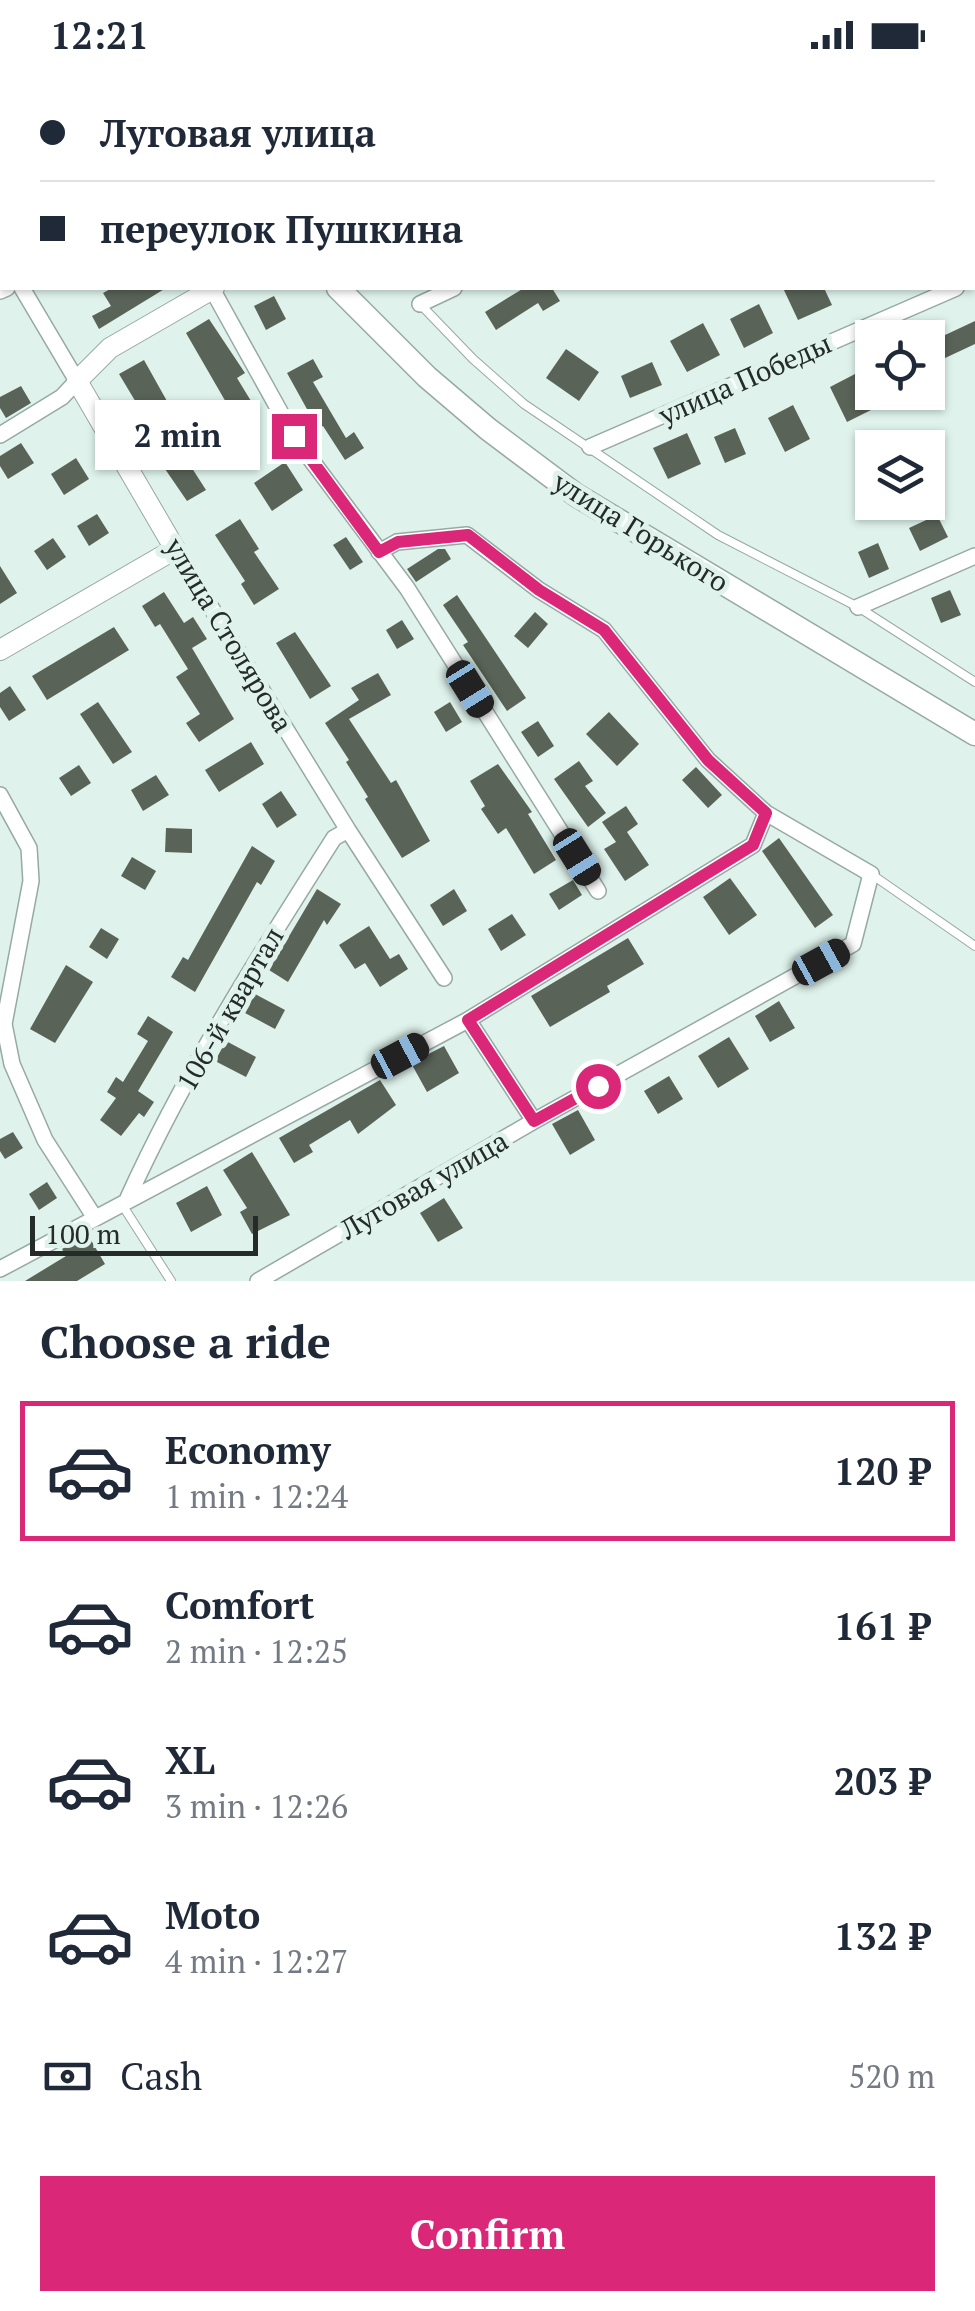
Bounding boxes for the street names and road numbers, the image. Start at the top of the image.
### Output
street label: улица Победы [652,324,837,434]
street label: улица Горького [546,462,736,600]
street label: улица Столярова [156,530,302,739]
street label: 106-й квартал [168,920,291,1097]
street label: Луговая улица [332,1122,514,1248]

